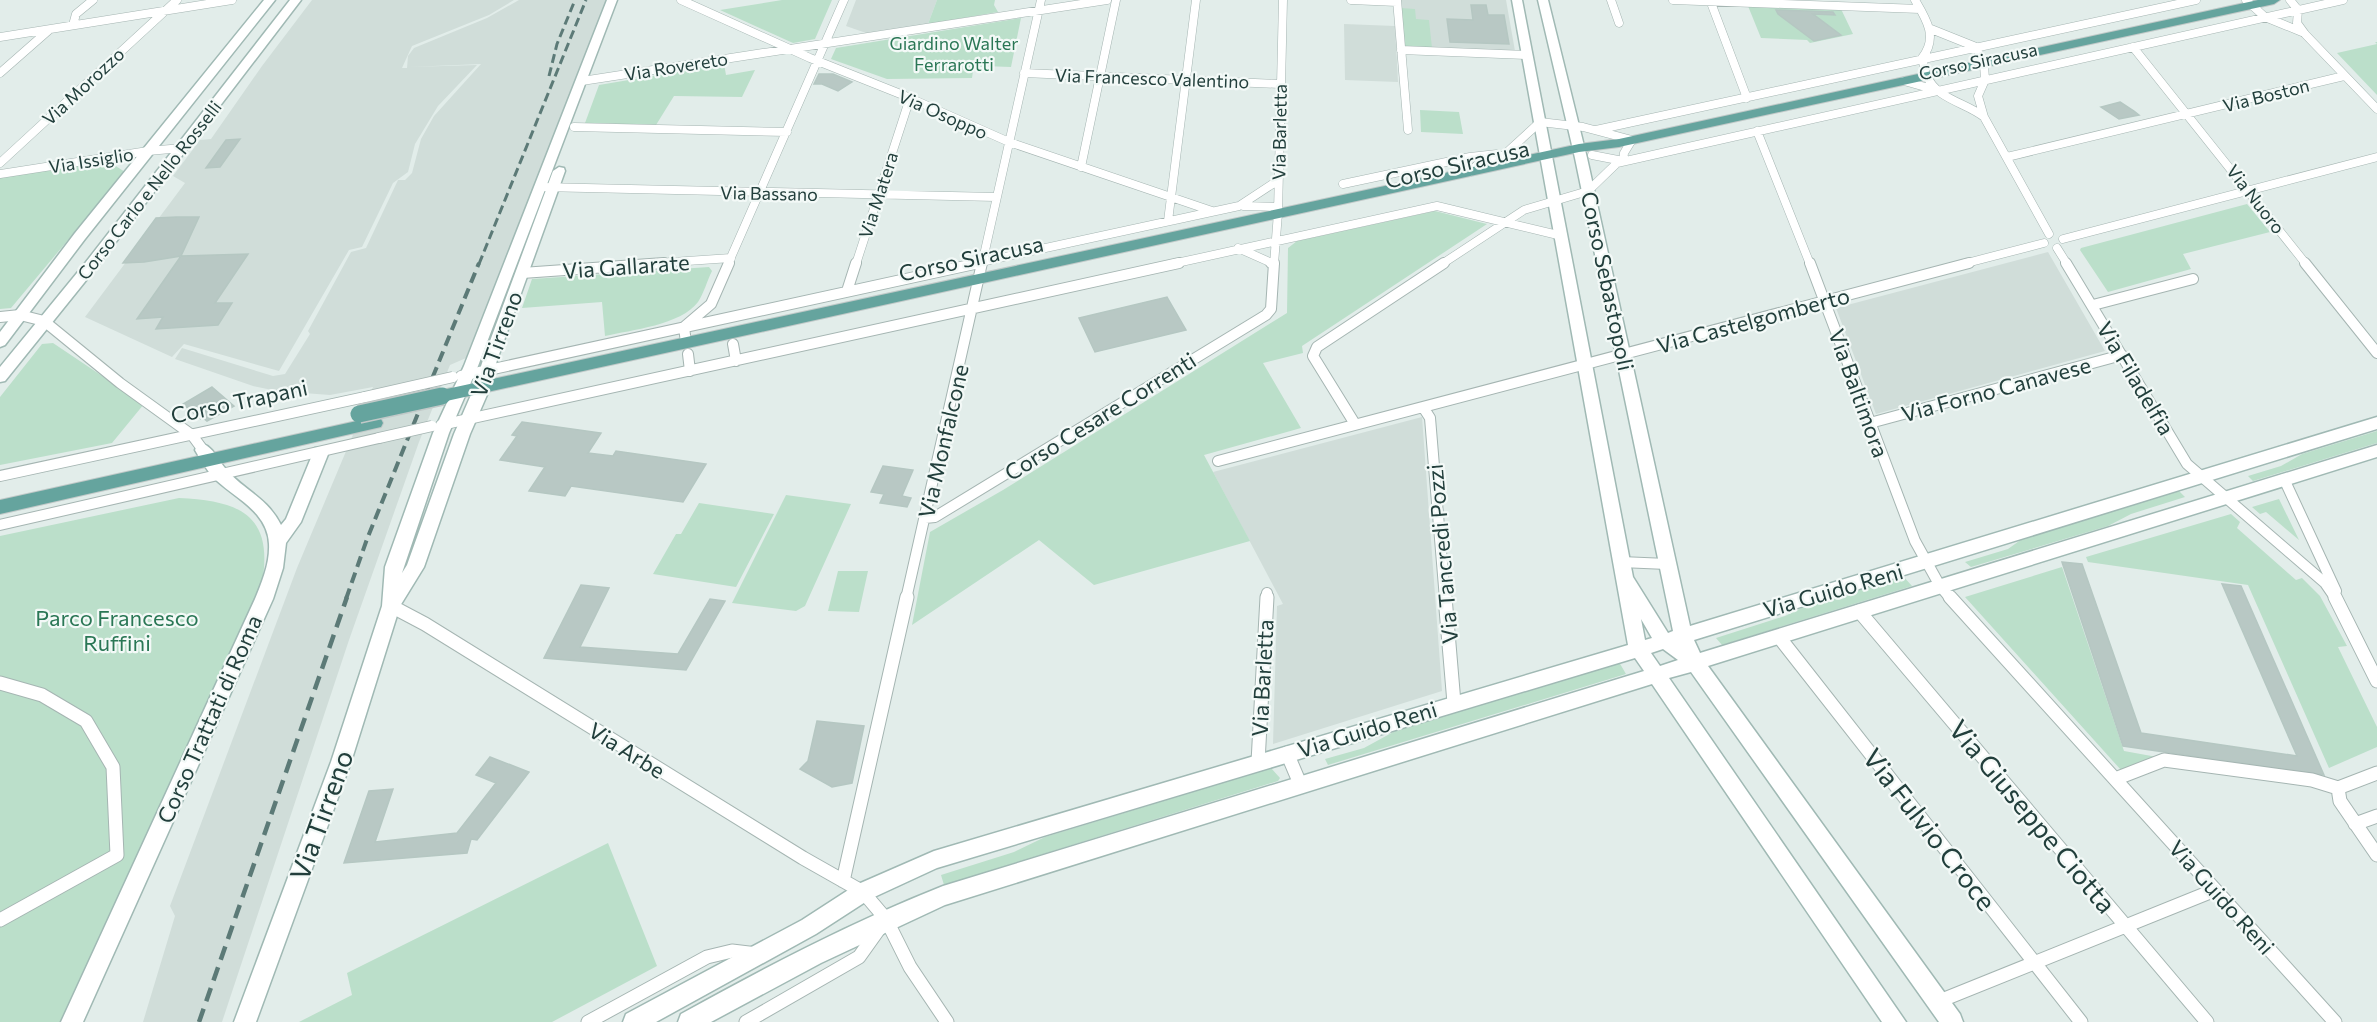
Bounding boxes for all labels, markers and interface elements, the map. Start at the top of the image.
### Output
park label: Giardino Walter Ferrarotti [890,32,1018,75]
street label: Corso Siracusa [1917,38,2039,84]
street label: Via Morozzo [37,42,129,130]
street label: Via Rovereto [623,47,729,85]
street label: Via Francesco Valentino [1054,64,1250,92]
street label: Via Boston [2220,74,2312,116]
street label: Via Barletta [1267,84,1291,180]
street label: Via Osoppo [895,85,991,143]
street label: Corso Carlo e Nello Rosselli [72,96,226,284]
street label: Corso Siracusa [1382,134,1532,194]
street label: Via Issiglio [47,142,135,178]
street label: Via Matera [854,149,902,241]
street label: Via Nuoro [2222,160,2290,238]
street label: Via Bassano [720,181,818,205]
street label: Corso Sebastopoli [1576,189,1640,373]
street label: Corso Siracusa [896,229,1046,287]
street label: Via Gallarate [562,248,690,284]
street label: Via Castelgomberto [1654,281,1852,359]
street label: Via Tirreno [464,287,528,401]
street label: Via Filadelfia [2092,316,2180,440]
street label: Via Baltimora [1823,325,1895,461]
street label: Corso Cesare Correnti [999,346,1201,486]
street label: Via Forno Canavese [1898,351,2094,427]
street label: Via Monfalcone [912,361,974,521]
street label: Corso Trapani [168,373,310,429]
street label: Via Tancredi Pozzi [1421,463,1463,645]
street label: Via Guido Reni [1760,557,1906,623]
park label: Parco Francesco Ruffini [35,604,199,656]
street label: Corso Trattati di Roma [151,611,267,827]
street label: Via Barletta [1245,619,1279,737]
street label: Via Guido Reni [1294,695,1440,763]
street label: Via Giuseppe Ciotta [1943,713,2123,919]
street label: Via Arbe [584,716,670,784]
street label: Via Fulvio Croce [1857,741,2003,917]
street label: Via Tirreno [282,745,360,885]
street label: Via Guido Reni [2164,834,2280,960]

